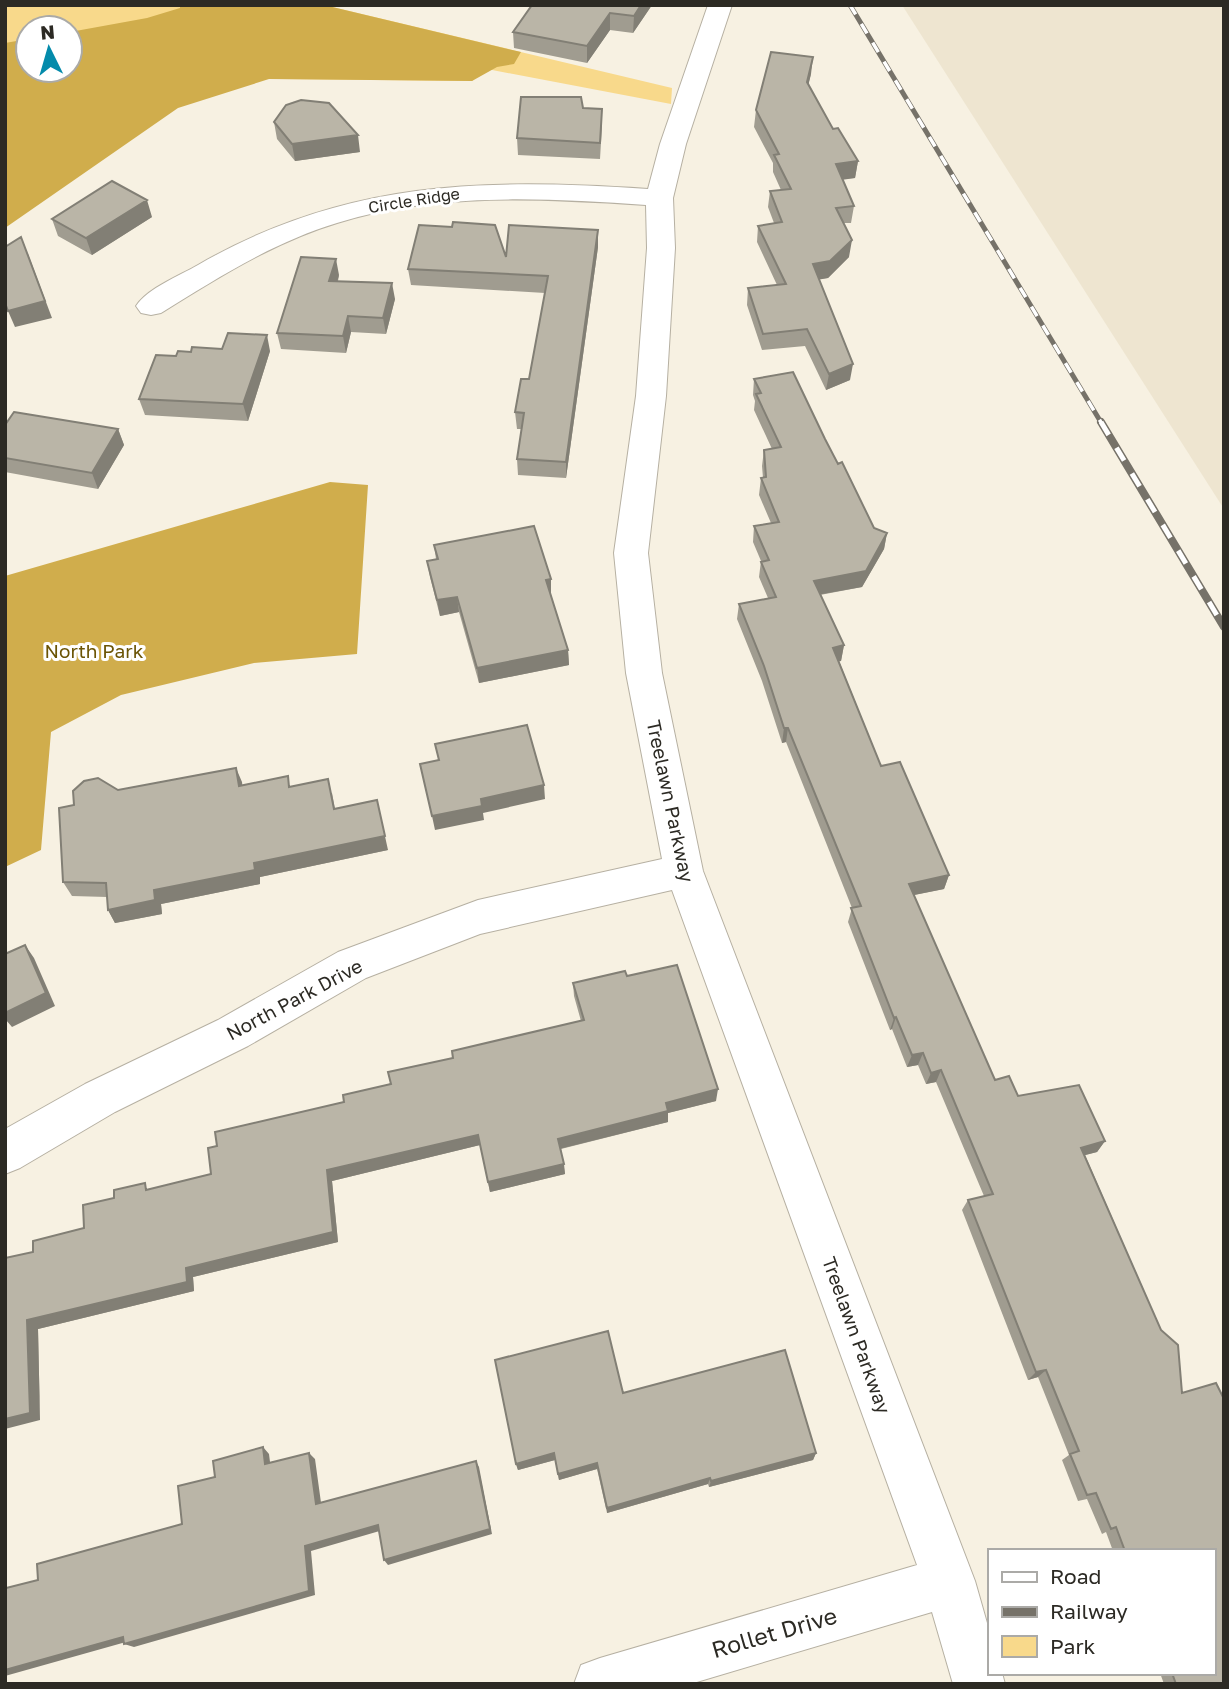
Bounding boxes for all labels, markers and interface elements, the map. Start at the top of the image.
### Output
north arrow [14,14,84,84]
text: N [39,19,56,44]
street label: Circle Ridge [367,183,461,217]
park label: North Park [45,639,144,662]
street label: Treelawn Parkway [643,718,699,884]
street label: North Park Drive [222,953,366,1045]
street label: Treelawn Parkway [818,1253,896,1417]
legend [988,1549,1215,1675]
text: Road [1050,1563,1101,1589]
text: Railway [1050,1598,1128,1624]
street label: Rollet Drive [708,1601,840,1663]
text: Park [1050,1633,1096,1659]

